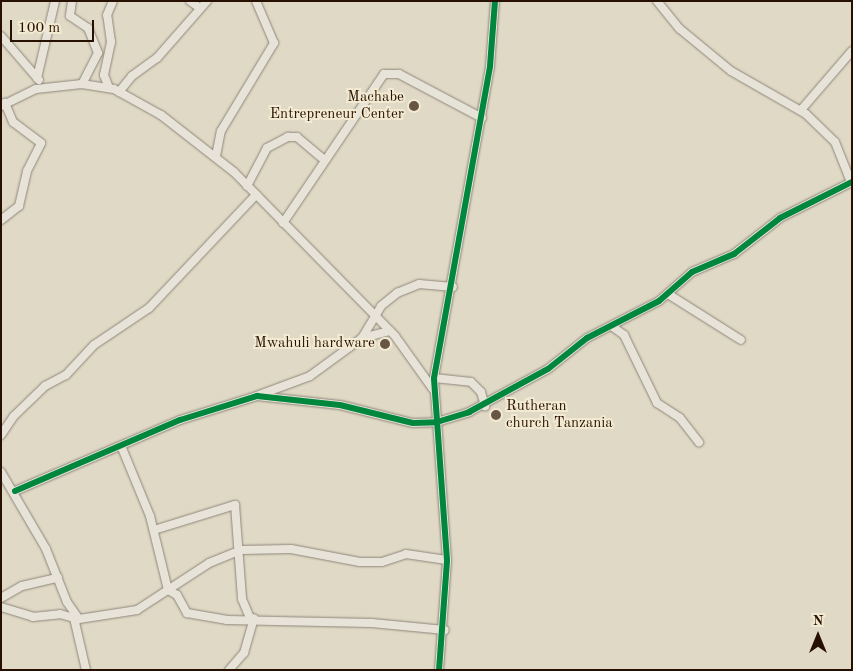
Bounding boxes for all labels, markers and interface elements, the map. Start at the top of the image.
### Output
scale bar [12,10,96,42]
text: 100 m [18,21,60,36]
place label: Machabe Entrepreneur Center [270,88,404,123]
marker: Machabe Entrepreneur Center [408,100,420,112]
place label: Mwahuli hardware [254,335,375,353]
marker: Mwahuli hardware [379,338,391,350]
place label: Rutheran church Tanzania [506,397,613,432]
marker: Rutheran church Tanzania [490,409,502,421]
north arrow [793,611,843,661]
text: N [813,614,823,628]

